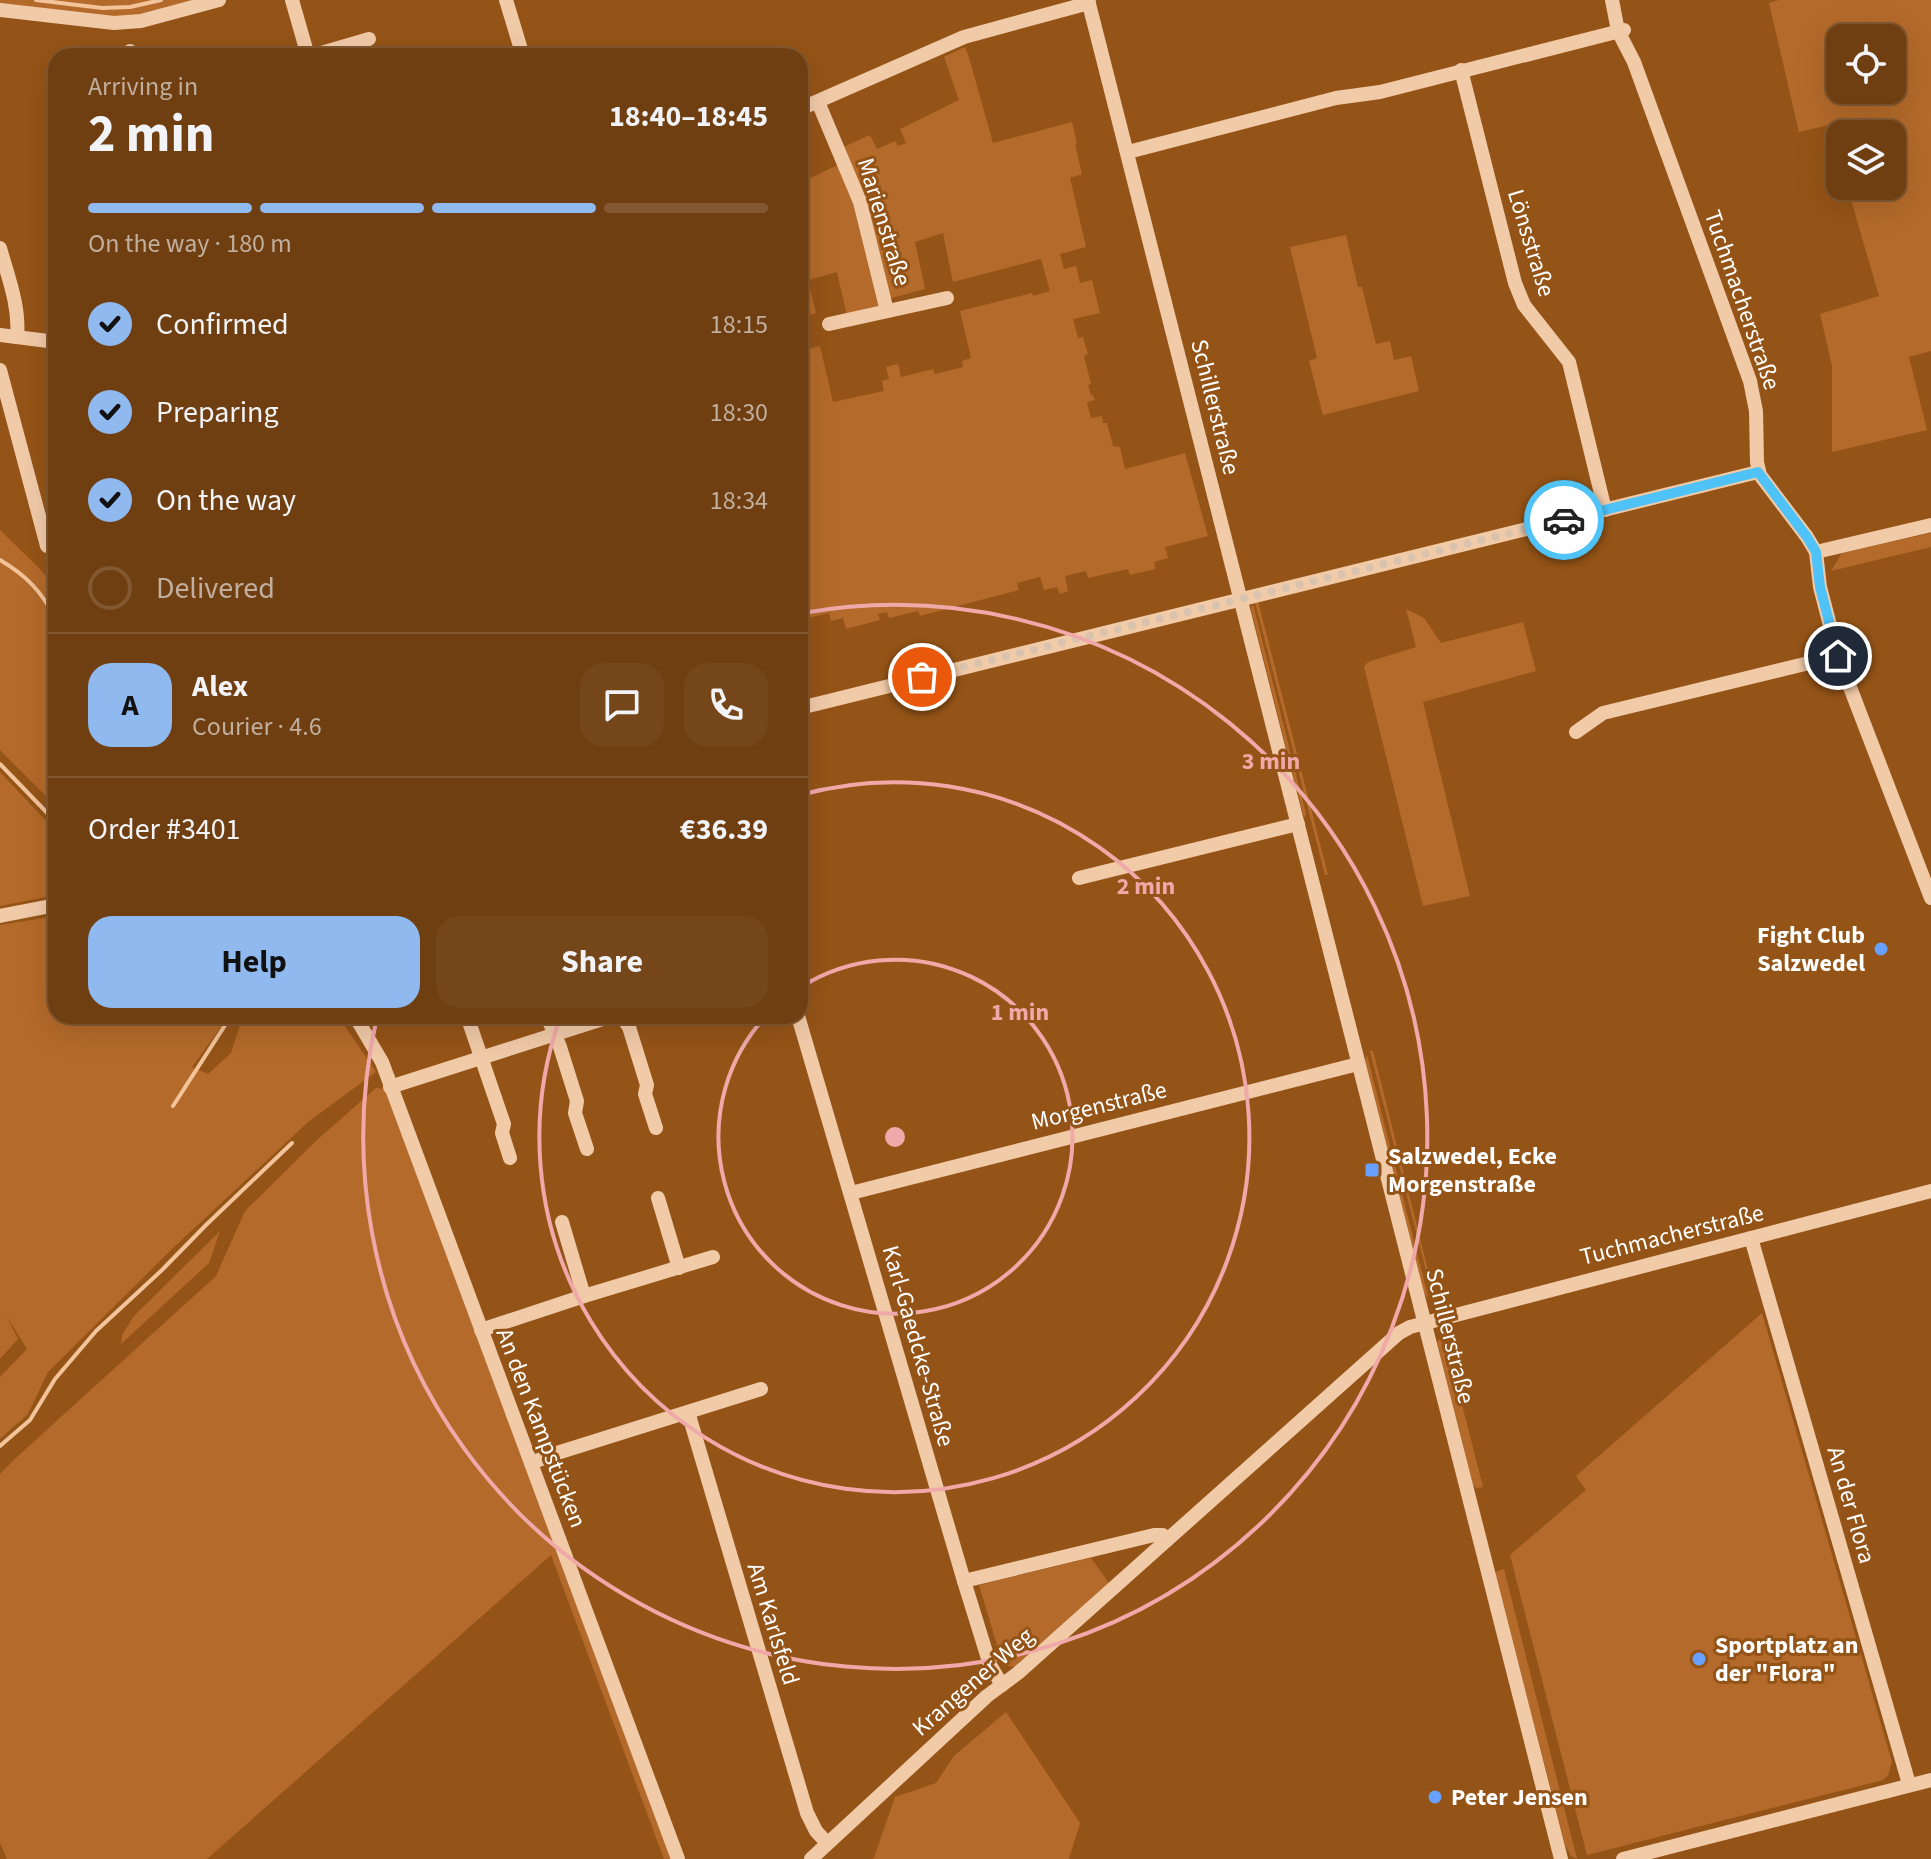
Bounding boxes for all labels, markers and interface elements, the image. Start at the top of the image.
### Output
map controls [1826,24,1906,200]
button: locate [1826,24,1906,104]
text: Arriving in [88,68,198,105]
text: 18:40–18:45 [609,95,768,138]
text: 2 min [88,98,215,172]
button: layers [1826,120,1906,200]
street label: Marienstraße [848,154,920,290]
street label: Lönsstraße [1498,185,1564,301]
street label: Tuchmacherstraße [1695,205,1789,395]
text: On the way · 180 m [88,225,292,262]
icon: check [88,302,132,346]
text: Confirmed [156,303,289,346]
text: 18:15 [710,306,768,343]
street label: Schillerstraße [1181,336,1249,478]
icon: check [88,390,132,434]
text: Preparing [156,391,279,434]
text: 18:30 [710,394,768,431]
icon: check [88,478,132,522]
text: On the way [156,479,296,522]
courier [1524,480,1604,560]
text: 18:34 [710,482,768,519]
icon: car [1542,498,1586,542]
text: Delivered [156,567,275,610]
pin [1804,622,1872,690]
icon: home [1816,634,1860,678]
pin [888,643,956,711]
icon: bag [900,655,944,699]
button: chat [580,663,664,747]
button: phone [684,663,768,747]
text: Alex [192,665,248,708]
text: A [121,684,139,727]
text: Courier · 4.6 [192,708,322,745]
text: 3 min [1242,744,1300,779]
text: Order #3401 [88,808,241,851]
text: €36.39 [680,808,768,851]
text: 2 min [1117,869,1175,904]
button: Help [88,916,420,1008]
button: Share [436,916,768,1008]
place label: Fight Club Salzwedel [1757,918,1865,981]
marker: Fight Club Salzwedel [1872,940,1890,958]
text: 1 min [991,995,1049,1030]
street label: Morgenstraße [1028,1072,1170,1140]
centre of rings [881,1123,909,1151]
place label: Salzwedel, Ecke Morgenstraße [1388,1139,1557,1202]
marker: Salzwedel, Ecke Morgenstraße [1363,1161,1381,1179]
street label: Tuchmacherstraße [1576,1195,1768,1275]
street label: Karl-Gaedcke-Straße [873,1241,963,1451]
street label: Schillerstraße [1416,1265,1484,1407]
street label: An den Kampstücken [487,1323,595,1533]
street label: An der Flora [1818,1442,1884,1568]
street label: Am Karlsfeld [738,1558,808,1690]
street label: Krangener Weg [904,1619,1042,1745]
place label: Sportplatz an der "Flora" [1715,1628,1858,1691]
marker: Sportplatz an der "Flora" [1690,1650,1708,1668]
place label: Peter Jensen [1451,1780,1588,1815]
marker: Peter Jensen [1426,1788,1444,1806]

